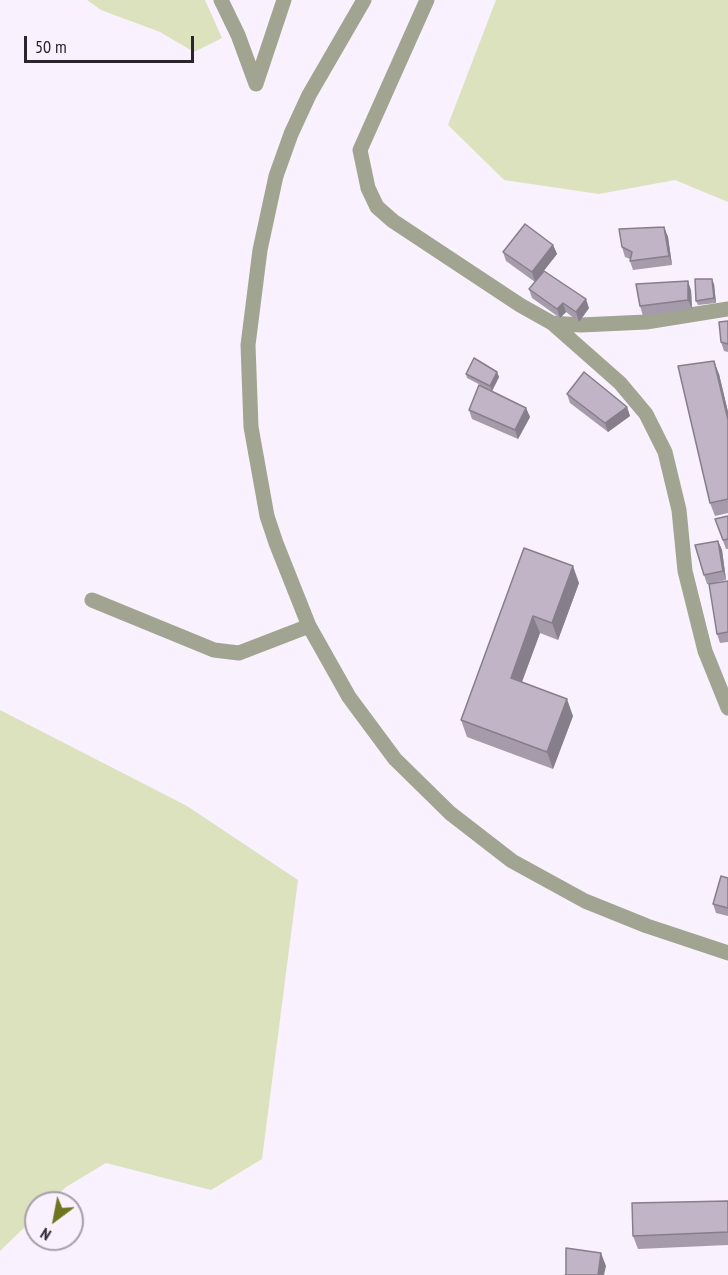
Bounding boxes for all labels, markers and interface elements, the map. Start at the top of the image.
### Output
scale bar [27,24,196,62]
text: 50 m [35,35,67,58]
north arrow [24,1191,84,1251]
text: N [37,1224,54,1245]

